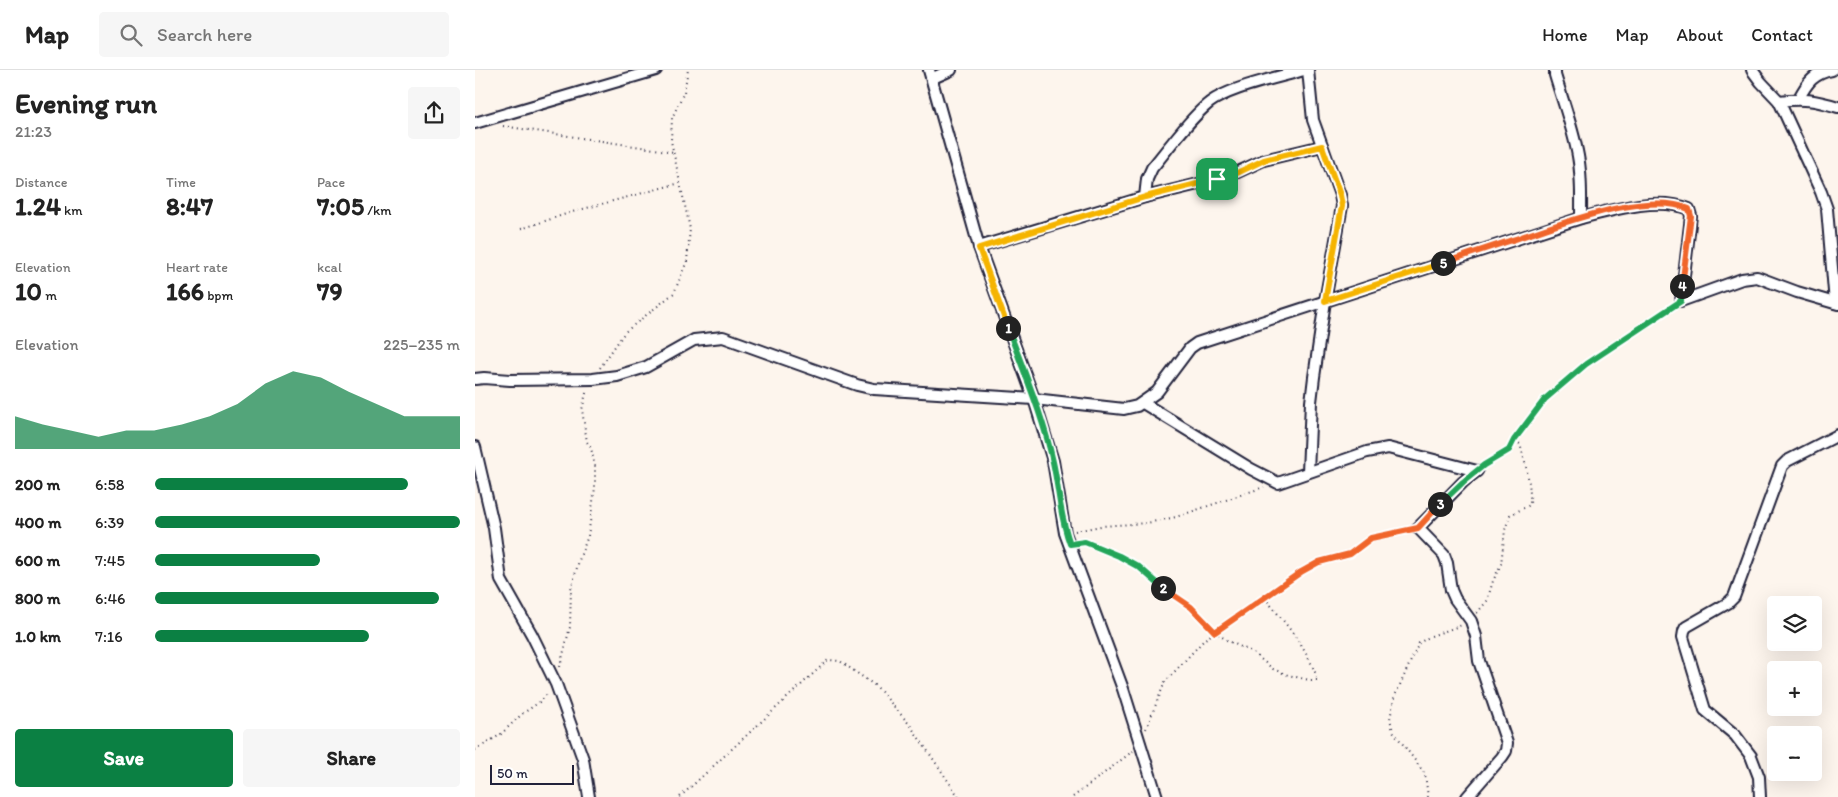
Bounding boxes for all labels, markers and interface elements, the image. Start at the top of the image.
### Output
search box [99,12,449,57]
text: Map [25,20,69,49]
icon: search [117,21,145,49]
text: Search here [157,23,252,46]
text: Home [1542,24,1588,46]
text: Map [1616,24,1649,46]
text: About [1677,24,1723,46]
text: Contact [1751,24,1813,46]
text: Evening run [15,86,157,120]
button: share [408,87,460,139]
text: 21:23 [15,122,52,141]
pin [1196,158,1238,200]
icon: arrive [1203,165,1231,193]
text: Distance [15,174,67,191]
text: Time [166,174,196,191]
text: Pace [317,174,345,191]
text: 1.24 [15,191,61,221]
text: 8:47 [166,191,213,221]
text: 7:05 [317,191,364,221]
text: km [61,202,83,219]
text: /km [364,202,392,219]
pin: 5 [1431,250,1455,276]
text: 5 [1440,255,1447,272]
text: Elevation [15,259,71,276]
text: Heart rate [166,259,228,276]
text: kcal [317,259,342,276]
pin: 4 [1669,274,1695,298]
text: 10 [15,276,42,306]
text: 166 [166,276,204,306]
text: 79 [317,276,342,306]
text: 4 [1678,278,1687,295]
text: m [42,287,57,304]
text: bpm [204,287,233,304]
pin: 1 [995,316,1021,340]
text: 1 [1005,320,1012,337]
text: Elevation [15,335,79,354]
text: 225–235 m [383,335,460,354]
text: 200 m [15,475,60,494]
text: 6:58 [95,475,125,494]
pin: 3 [1427,492,1453,516]
text: 3 [1437,496,1444,513]
text: 400 m [15,513,61,532]
text: 6:39 [95,513,124,532]
text: 600 m [15,551,60,570]
text: 7:45 [95,551,125,570]
pin: 2 [1151,576,1175,600]
text: 2 [1160,580,1167,597]
text: 800 m [15,589,61,608]
text: 6:46 [95,589,125,608]
map controls [1767,596,1822,781]
button: layers [1767,596,1822,651]
text: 1.0 km [15,627,61,646]
text: 7:16 [95,627,123,646]
button: + [1767,661,1822,716]
button: − [1767,726,1822,781]
button: Save [15,729,233,787]
button: Share [243,729,460,787]
scale bar [490,762,574,785]
text: 50 m [497,765,528,782]

